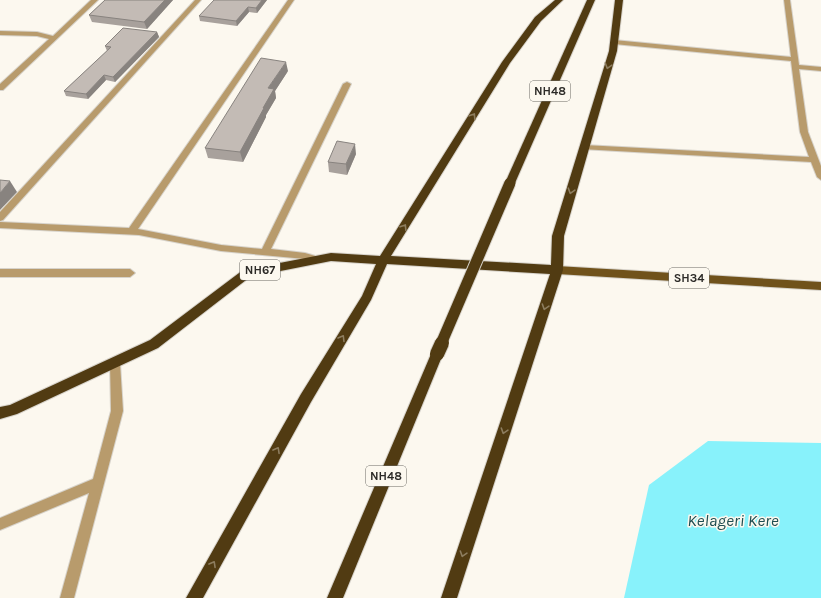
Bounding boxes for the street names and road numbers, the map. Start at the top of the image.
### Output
road number: NH48 [530,81,570,101]
road number: NH67 [240,260,280,280]
road number: SH34 [669,268,709,288]
road number: NH48 [366,466,406,486]

